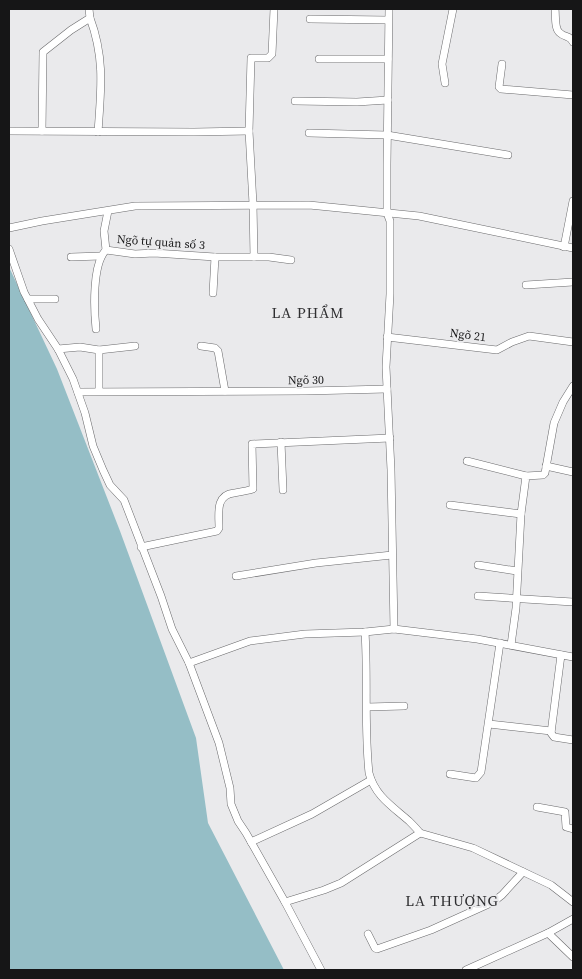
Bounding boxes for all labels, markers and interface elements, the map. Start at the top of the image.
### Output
street label: Ngõ tự quản số 3 [116,231,206,253]
district label: LA PHẨM [271,302,345,323]
street label: Ngõ 21 [449,325,487,345]
street label: Ngõ 30 [288,372,324,388]
district label: LA THƯỢNG [405,890,499,911]

